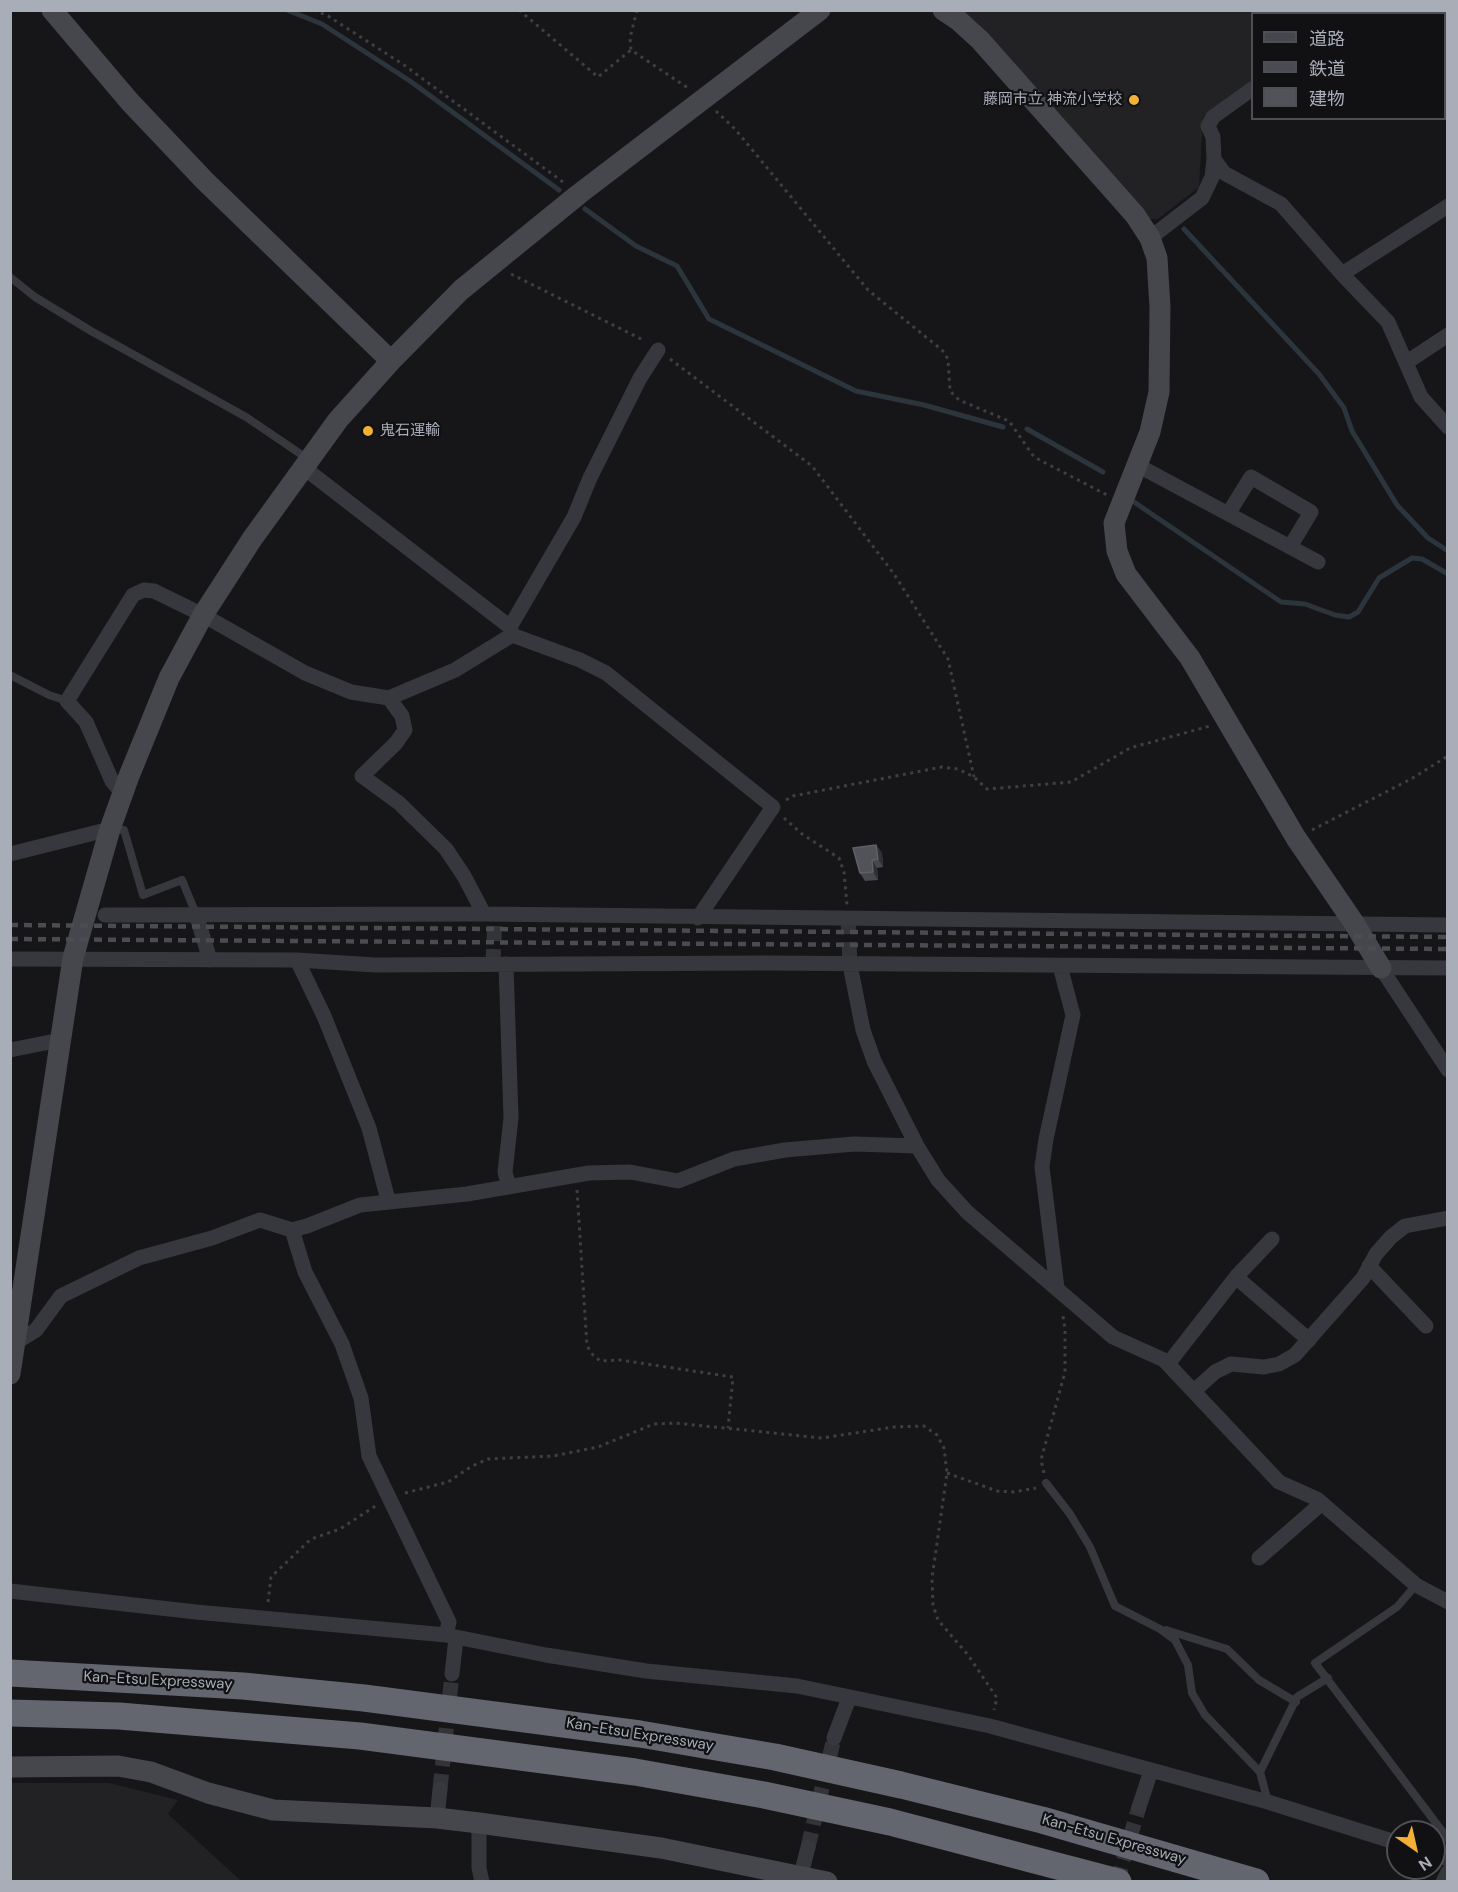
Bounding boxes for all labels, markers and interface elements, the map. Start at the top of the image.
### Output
legend [1251,12,1446,120]
text: 道路 [1309,27,1345,51]
text: 鉄道 [1309,57,1345,81]
text: 建物 [1309,87,1345,111]
place label: 藤岡市立 神流小学校 [983,91,1122,109]
marker: 藤岡市立 神流小学校 [1127,93,1141,107]
place label: 鬼石運輸 [380,422,440,440]
marker: 鬼石運輸 [361,424,375,438]
street label: Kan-Etsu Expressway [83,1668,233,1694]
street label: Kan-Etsu Expressway [565,1714,715,1756]
street label: Kan-Etsu Expressway [1040,1811,1188,1869]
north arrow [1386,1820,1446,1880]
text: N [1415,1852,1436,1876]

